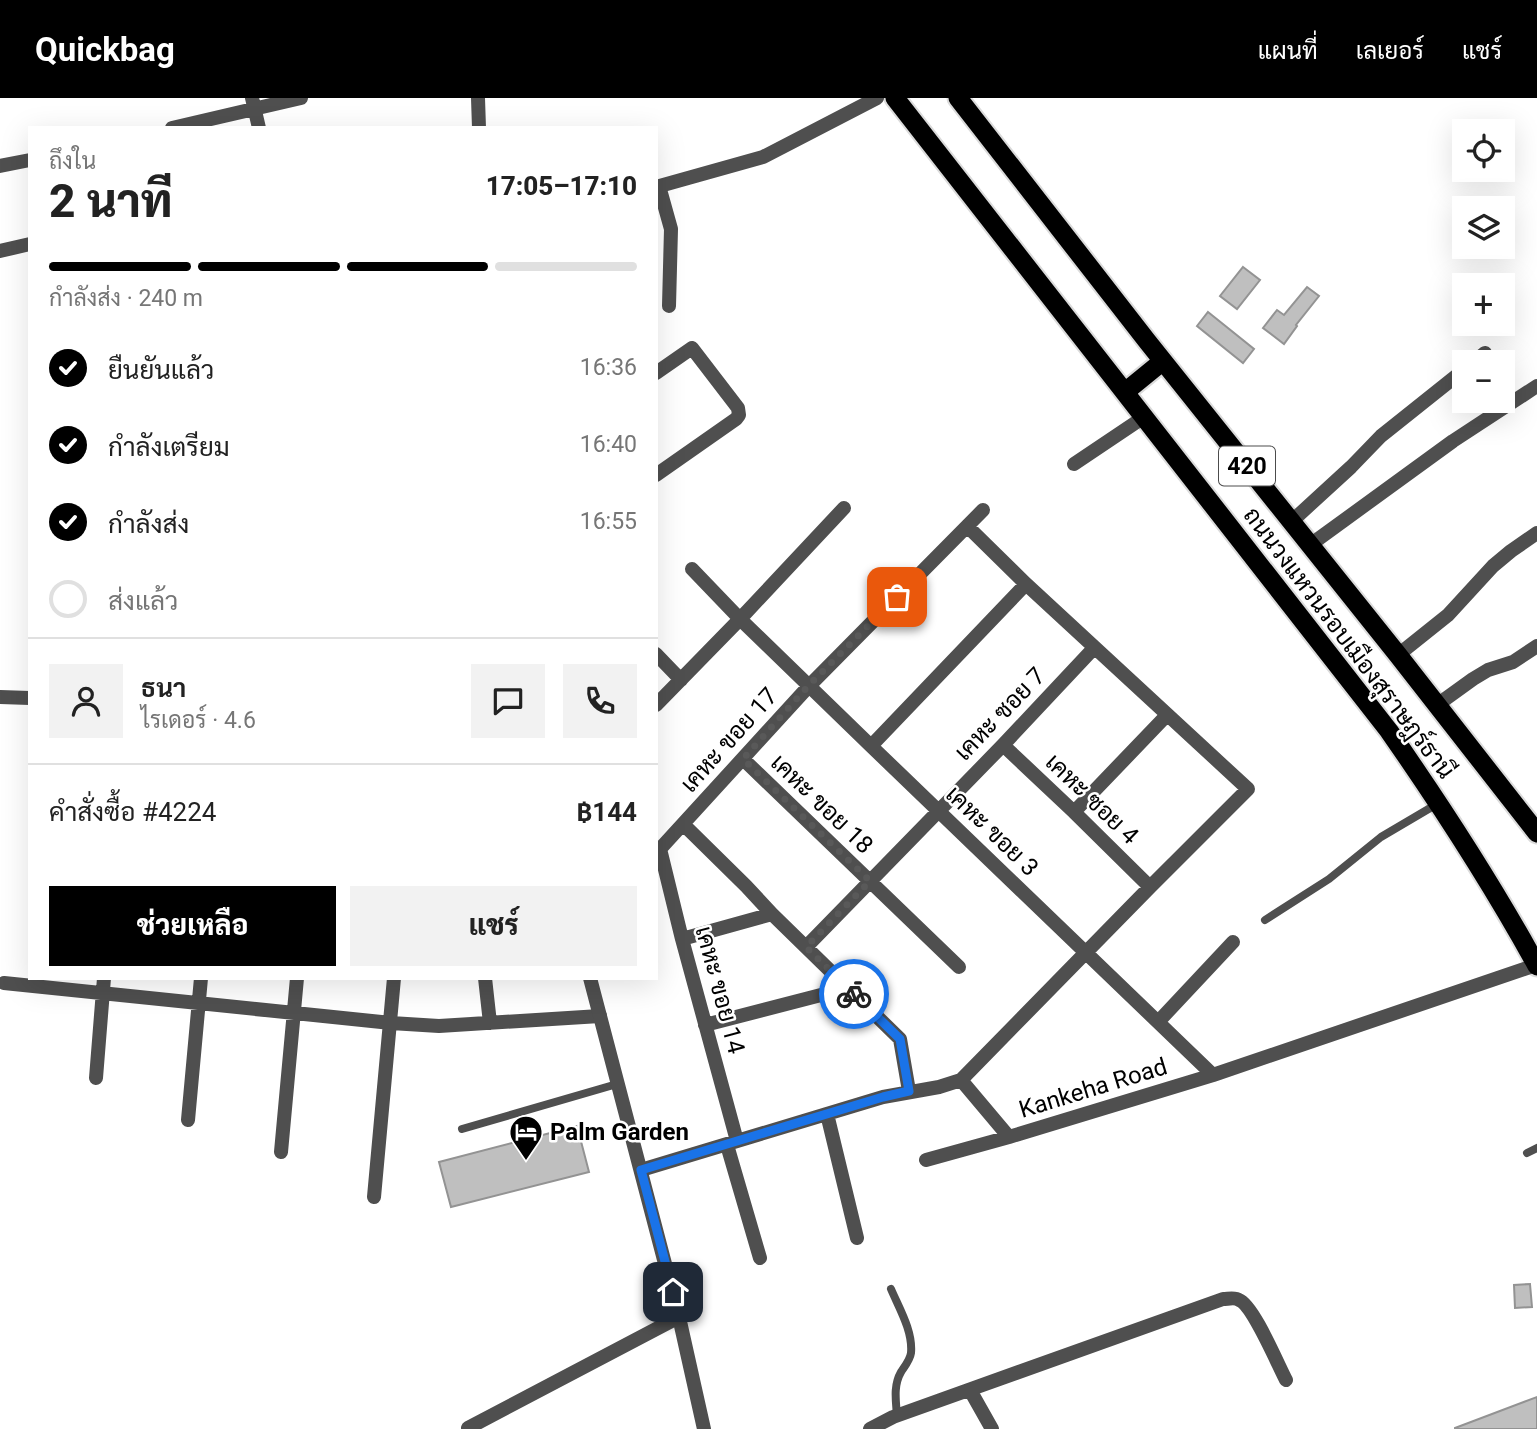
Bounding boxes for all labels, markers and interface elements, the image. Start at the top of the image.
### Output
text: Quickbag [35,30,175,69]
text: แผนที่ [1258,37,1318,65]
text: เลเยอร์ [1356,37,1424,65]
text: แชร์ [1462,37,1502,65]
map controls [1452,119,1515,413]
button: locate [1452,119,1515,182]
text: ถึงใน [49,148,96,175]
text: 17:05–17:10 [486,171,637,201]
text: 2 นาที [49,174,172,228]
button: layers [1452,196,1515,259]
button: + [1452,273,1515,336]
text: กำลังส่ง · 240 m [49,285,203,312]
icon: check [49,349,87,387]
button: − [1452,350,1515,413]
text: 16:36 [580,354,637,381]
text: ยืนยันแล้ว [108,355,214,385]
icon: check [49,426,87,464]
text: 16:40 [580,431,637,458]
text: กำลังเตรียม [108,432,230,462]
road number: 420 [1219,446,1275,486]
street label: ถนนวงแหวนรอบเมืองสุราษฎร์ธานี [1236,501,1462,785]
icon: check [49,503,87,541]
text: 16:55 [580,508,637,535]
text: กำลังส่ง [108,509,189,539]
pin [867,567,927,627]
icon: bag [878,578,916,616]
text: ส่งแล้ว [108,586,178,616]
street label: เคหะ ซอย 7 [949,662,1051,766]
button: person [49,664,123,738]
button: chat [471,664,545,738]
button: phone [563,664,637,738]
text: ธนา [141,673,186,703]
street label: เคหะ ขอย 17 [675,682,783,798]
text: ไรเดอร์ · 4.6 [141,707,256,734]
street label: เคหะ ขอย 18 [765,748,879,860]
street label: เคหะ ซอย 4 [1040,748,1144,850]
street label: เคหะ ขอย 3 [940,780,1044,882]
text: คำสั่งซื้อ #4224 [49,797,216,827]
text: ฿144 [577,797,637,827]
button: ช่วยเหลือ [49,886,336,966]
button: แชร์ [350,886,637,966]
street label: เคหะ ขอย 14 [690,923,750,1057]
courier [819,959,889,1029]
icon: bike [835,975,873,1013]
street label: Kankeha Road [1016,1052,1170,1124]
hotel icon: Palm Garden [507,1113,545,1162]
place label: Palm Garden [550,1118,689,1146]
pin [643,1262,703,1322]
icon: home [654,1273,692,1311]

